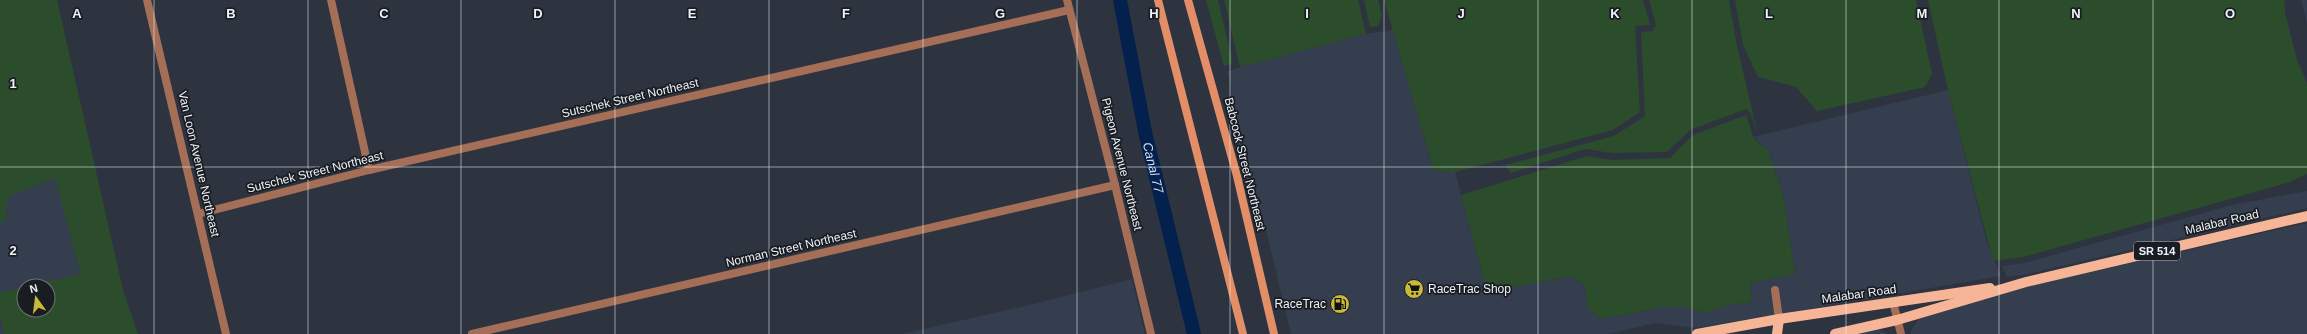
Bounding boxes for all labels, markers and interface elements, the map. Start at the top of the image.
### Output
text: A [72,6,82,21]
text: B [226,6,236,21]
text: C [379,6,389,21]
text: D [533,6,543,21]
text: E [688,6,697,21]
text: F [842,6,850,21]
text: G [995,6,1005,21]
text: H [1149,6,1159,21]
text: I [1305,6,1309,21]
text: J [1457,6,1465,21]
text: K [1610,6,1620,21]
text: L [1765,6,1773,21]
text: M [1917,6,1927,21]
text: N [2071,6,2081,21]
text: O [2225,6,2235,21]
street label: Sutschek Street Northeast [560,75,700,121]
text: 1 [9,76,17,91]
street label: Van Loon Avenue Northeast [175,90,223,239]
street label: Pigeon Avenue Northeast [1099,96,1145,232]
street label: Babcock Street Northeast [1222,96,1268,233]
water label: Canal 77 [1140,141,1167,196]
street label: Sutschek Street Northeast [245,148,385,196]
street label: Malabar Road [2184,207,2260,237]
street label: Norman Street Northeast [724,226,858,270]
road number: SR 514 [2134,242,2180,260]
text: 2 [9,243,17,258]
north arrow [16,278,56,318]
supermarket icon: RaceTrac Shop [1403,278,1425,300]
text: N [28,282,39,295]
place label: RaceTrac Shop [1428,282,1511,296]
street label: Malabar Road [1821,282,1897,306]
fuel station icon: RaceTrac [1329,293,1351,315]
place label: RaceTrac [1274,297,1326,311]

